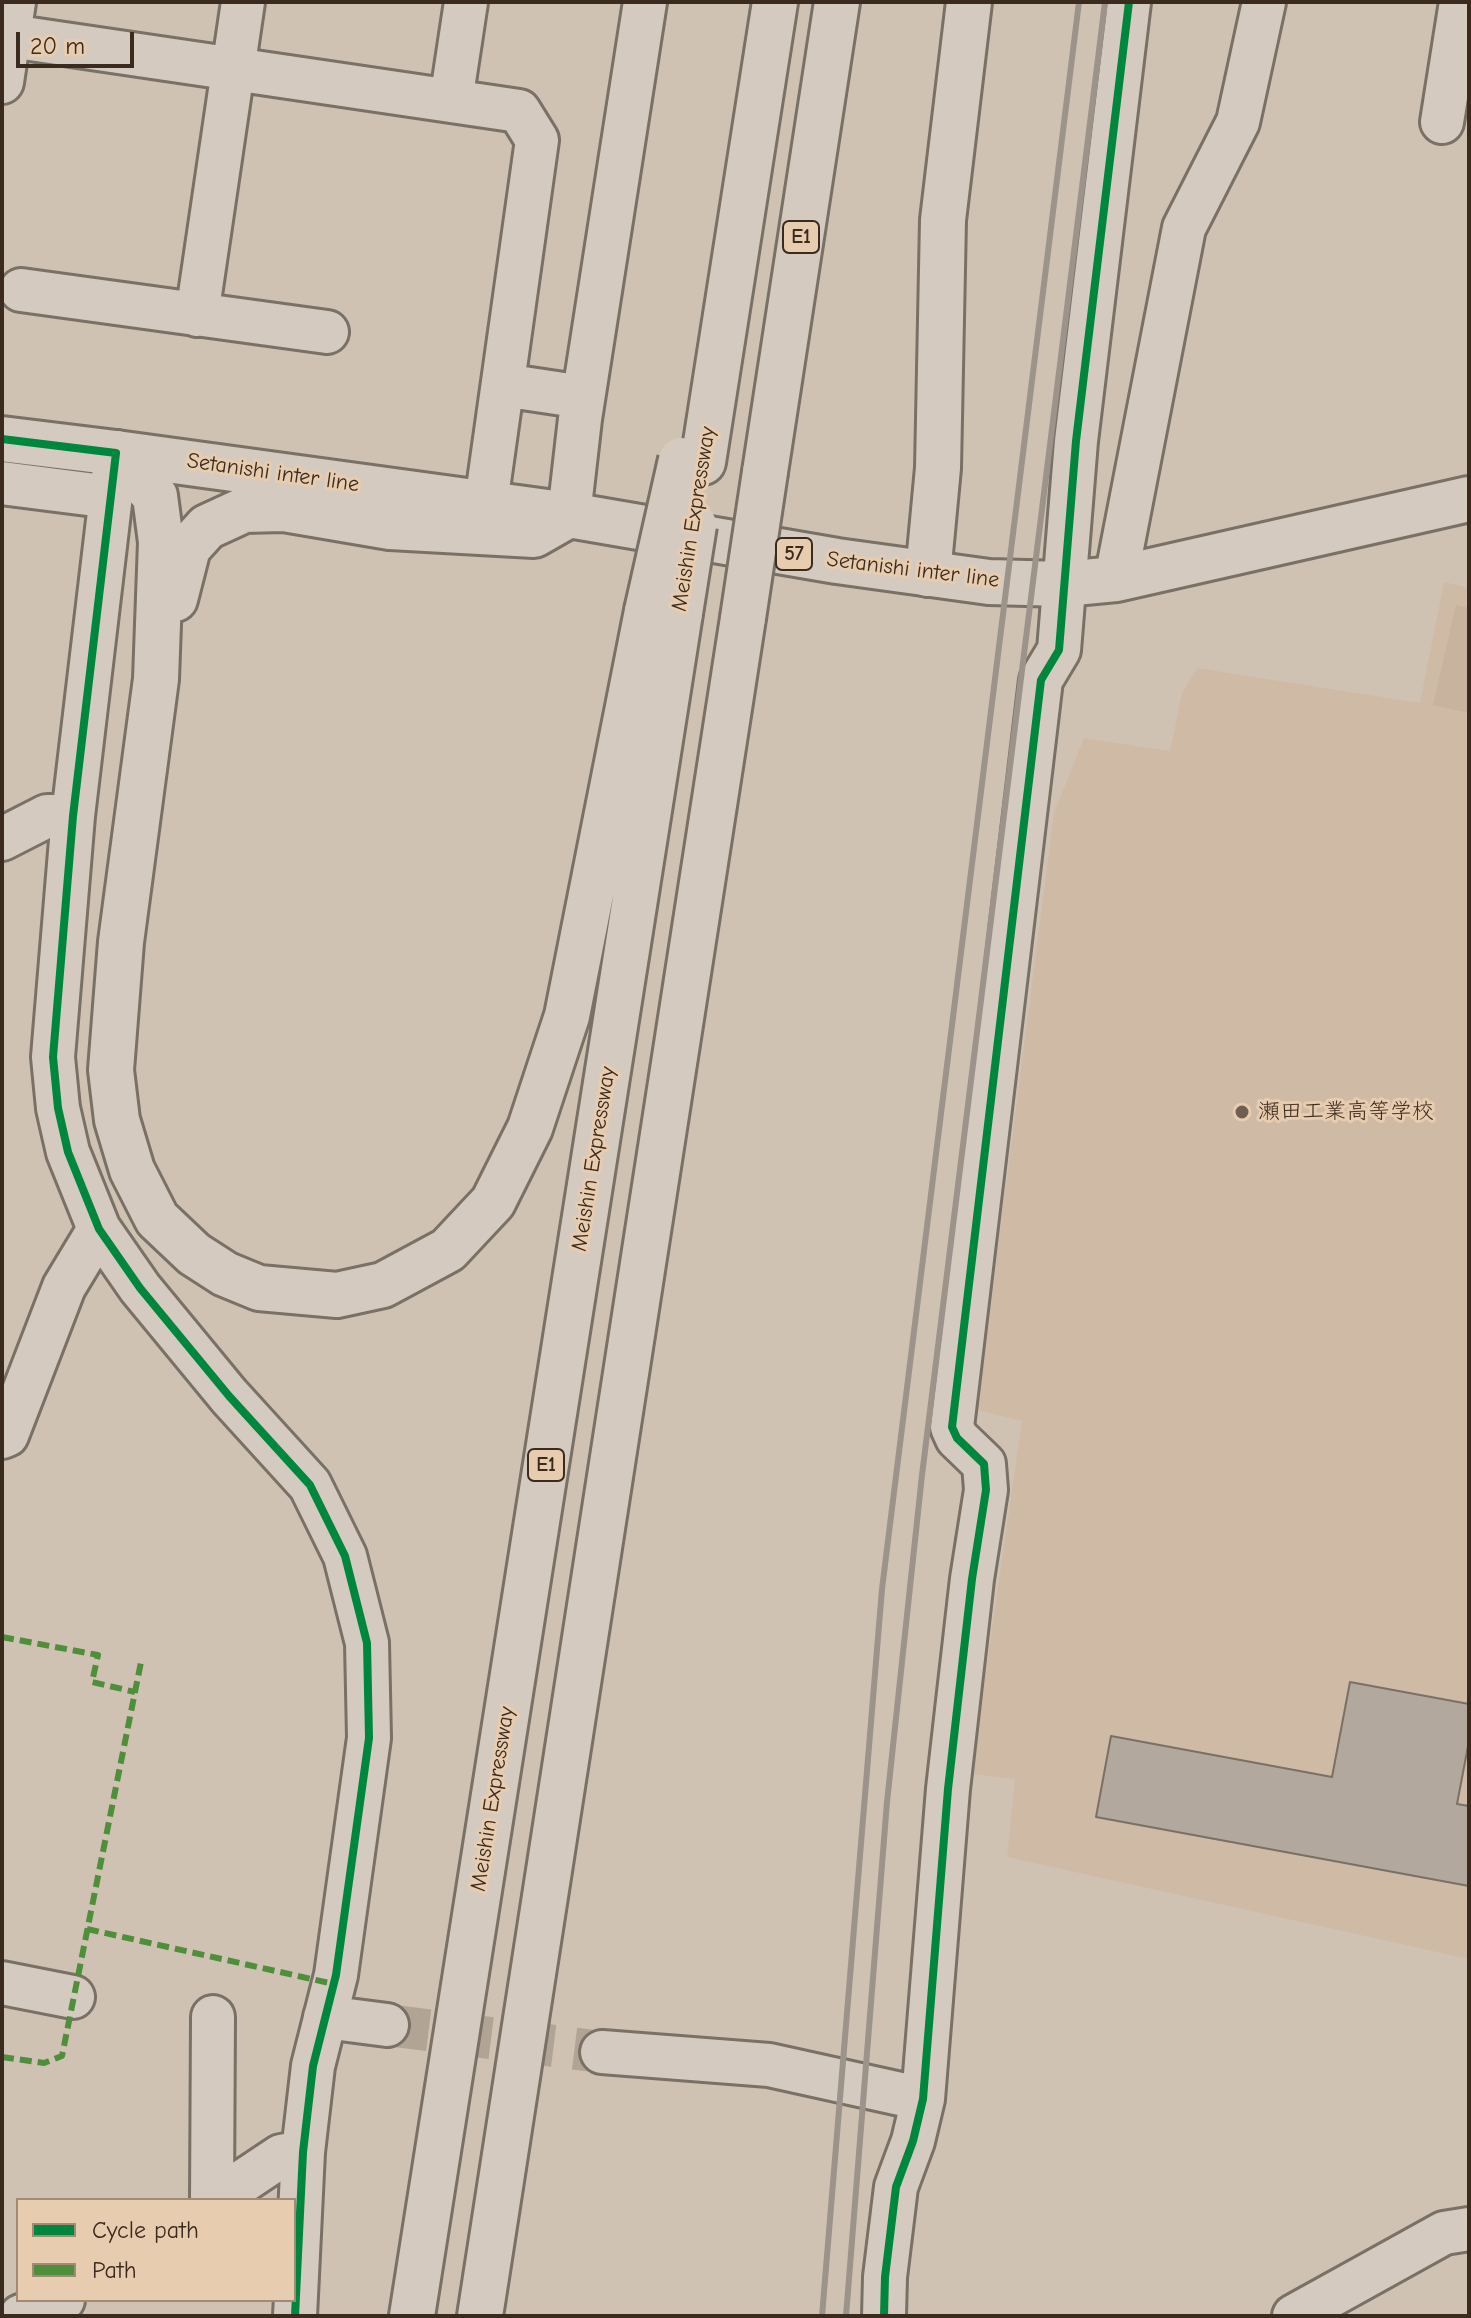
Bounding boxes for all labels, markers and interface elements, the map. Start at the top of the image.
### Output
scale bar [20,16,138,66]
text: 20 m [30,32,85,60]
road number: E1 [783,221,819,253]
street label: Meishin Expressway [666,425,722,613]
street label: Setanishi inter line [185,448,361,498]
road number: 57 [776,538,812,570]
street label: Setanishi inter line [825,546,1001,594]
street label: Meishin Expressway [566,1065,622,1253]
place label: 瀬田工業高等学校 [1258,1099,1434,1125]
marker: 瀬田工業高等学校 [1233,1103,1251,1121]
road number: E1 [528,1449,564,1481]
street label: Meishin Expressway [465,1705,521,1893]
legend [16,2198,296,2302]
text: Cycle path [92,2216,199,2244]
text: Path [92,2256,137,2284]

